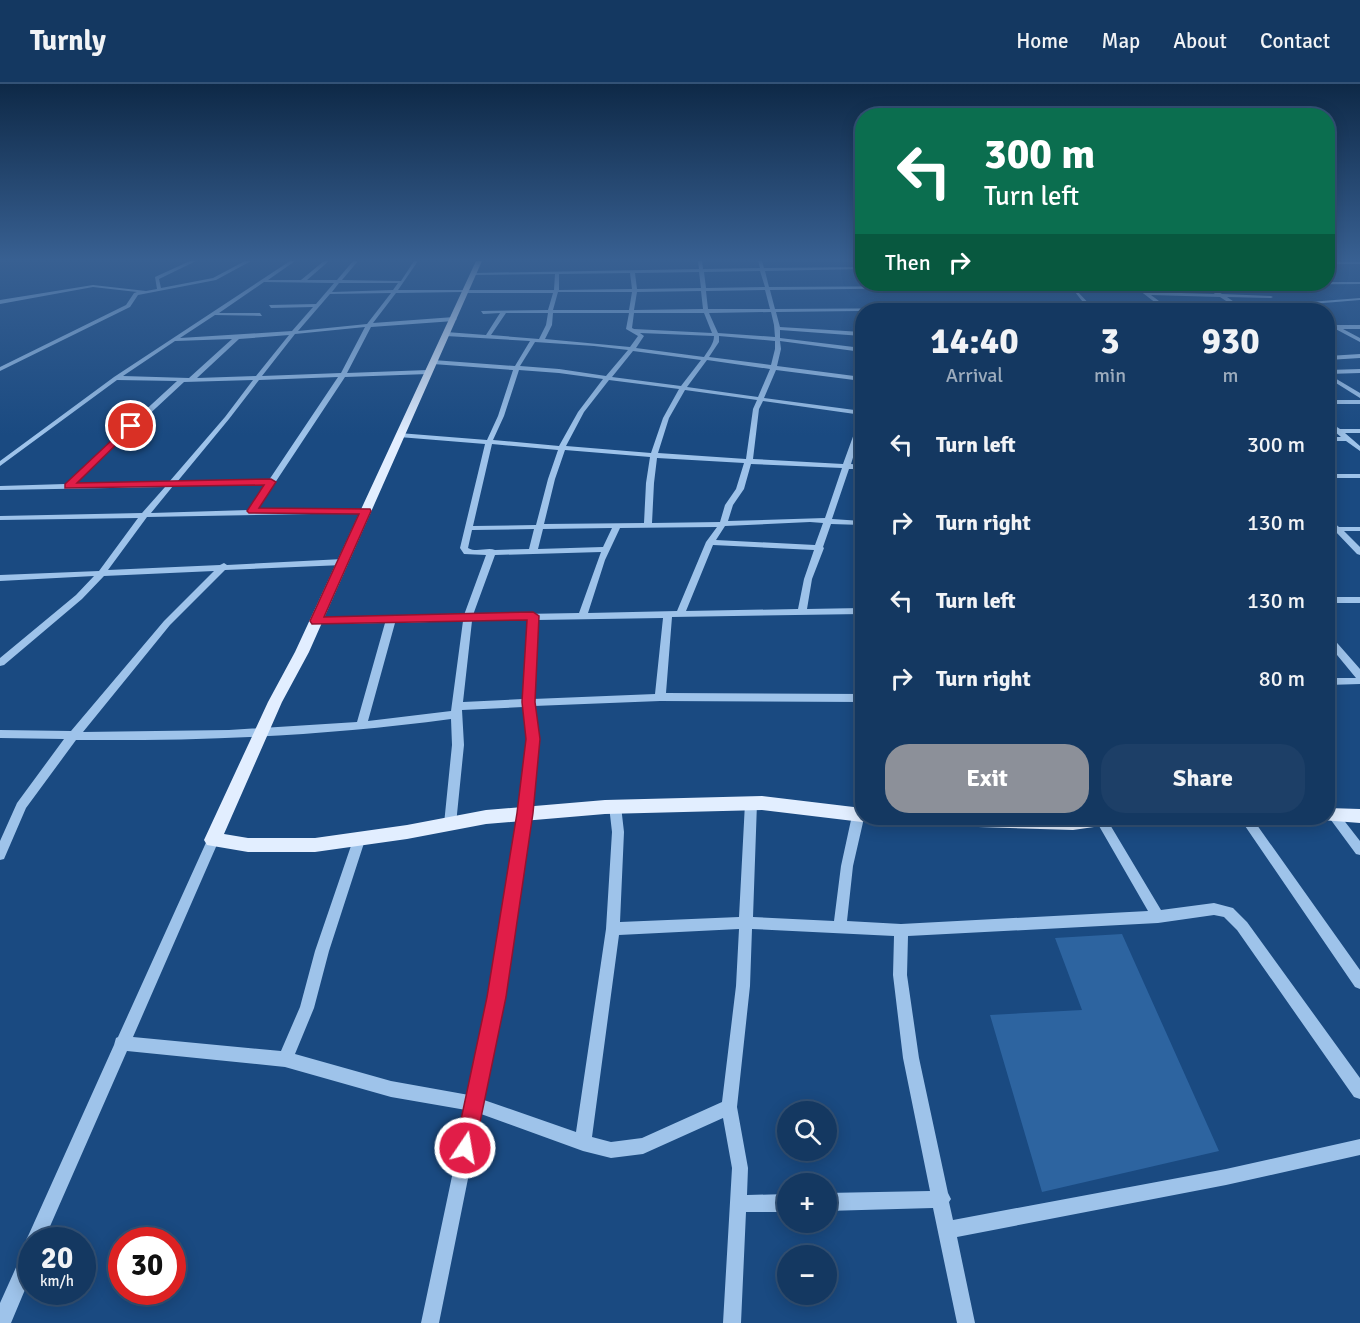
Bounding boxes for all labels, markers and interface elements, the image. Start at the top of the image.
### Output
text: Turnly [30,24,106,58]
text: Home [1016,28,1069,54]
text: Map [1102,28,1140,54]
text: About [1173,28,1227,54]
text: Contact [1260,28,1330,54]
text: 300 m [984,129,1095,180]
icon: left [885,132,963,210]
text: Turn left [984,180,1079,213]
icon: right [943,246,976,279]
text: Then [885,249,931,276]
text: 14:40 [930,319,1019,364]
text: 3 [1100,319,1120,364]
text: 930 [1201,319,1260,364]
text: Arrival [946,363,1003,388]
text: min [1094,363,1126,388]
text: m [1223,363,1239,388]
pin [105,400,156,451]
icon: arrive [114,409,147,442]
icon: left [885,428,918,461]
text: Turn left [936,431,1016,458]
text: 300 m [1247,431,1305,458]
icon: right [885,506,918,539]
text: Turn right [936,509,1031,536]
text: 130 m [1247,509,1305,536]
icon: left [885,584,918,617]
text: Turn left [936,587,1016,614]
text: 130 m [1247,587,1305,614]
icon: right [885,662,918,695]
text: Turn right [936,665,1031,692]
text: 80 m [1259,665,1305,692]
button: Exit [885,744,1089,813]
button: Share [1101,744,1305,813]
map controls [777,1101,837,1305]
button: search [777,1101,837,1161]
position arrow [433,1116,497,1180]
button: + [777,1173,837,1233]
speed limit sign: 30 [108,1227,186,1305]
text: 20 [41,1240,73,1277]
button: − [777,1245,837,1305]
text: km/h [40,1272,74,1290]

